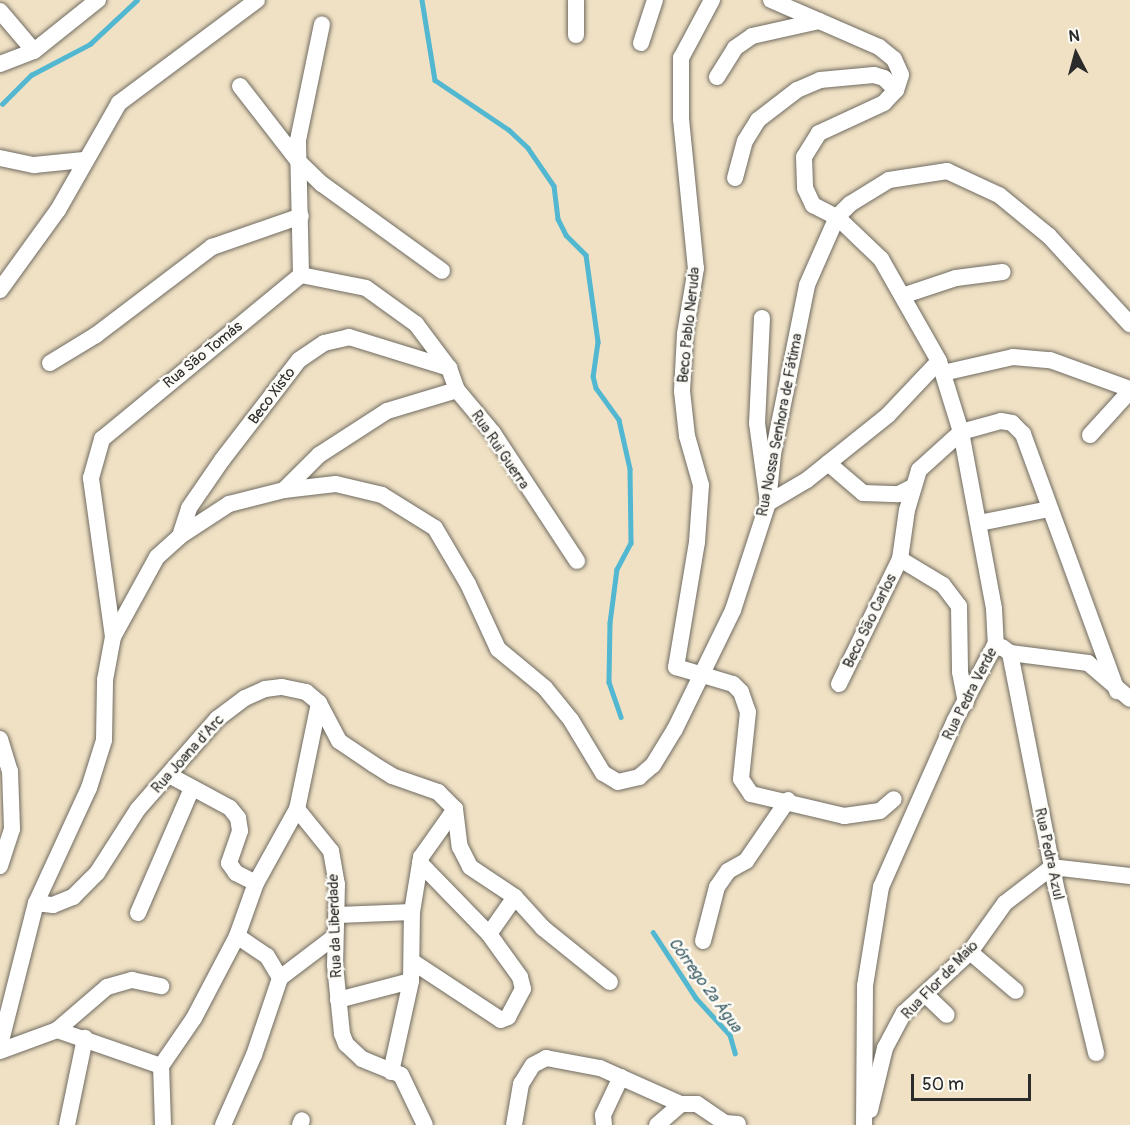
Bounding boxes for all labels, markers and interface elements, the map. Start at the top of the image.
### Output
north arrow [1046,24,1106,84]
text: N [1068,26,1081,47]
street label: Beco Pablo Neruda [674,266,704,384]
street label: Rua São Tomás [160,318,246,392]
street label: Rua Nossa Senhora de Fátima [753,332,807,518]
street label: Beco Xisto [245,364,299,428]
street label: Rua Rui Guerra [467,407,533,493]
street label: Beco São Carlos [839,571,901,671]
street label: Rua Pedra Verde [939,645,1001,743]
street label: Rua Joana d'Arc [148,711,228,797]
street label: Rua Pedra Azul [1030,806,1068,902]
street label: Rua da Liberdade [324,874,346,978]
water label: Córrego 2ª Água [664,934,746,1036]
street label: Rua Flor de Maio [898,937,982,1023]
scale bar [914,1062,1034,1100]
text: 50 m [922,1073,964,1096]

